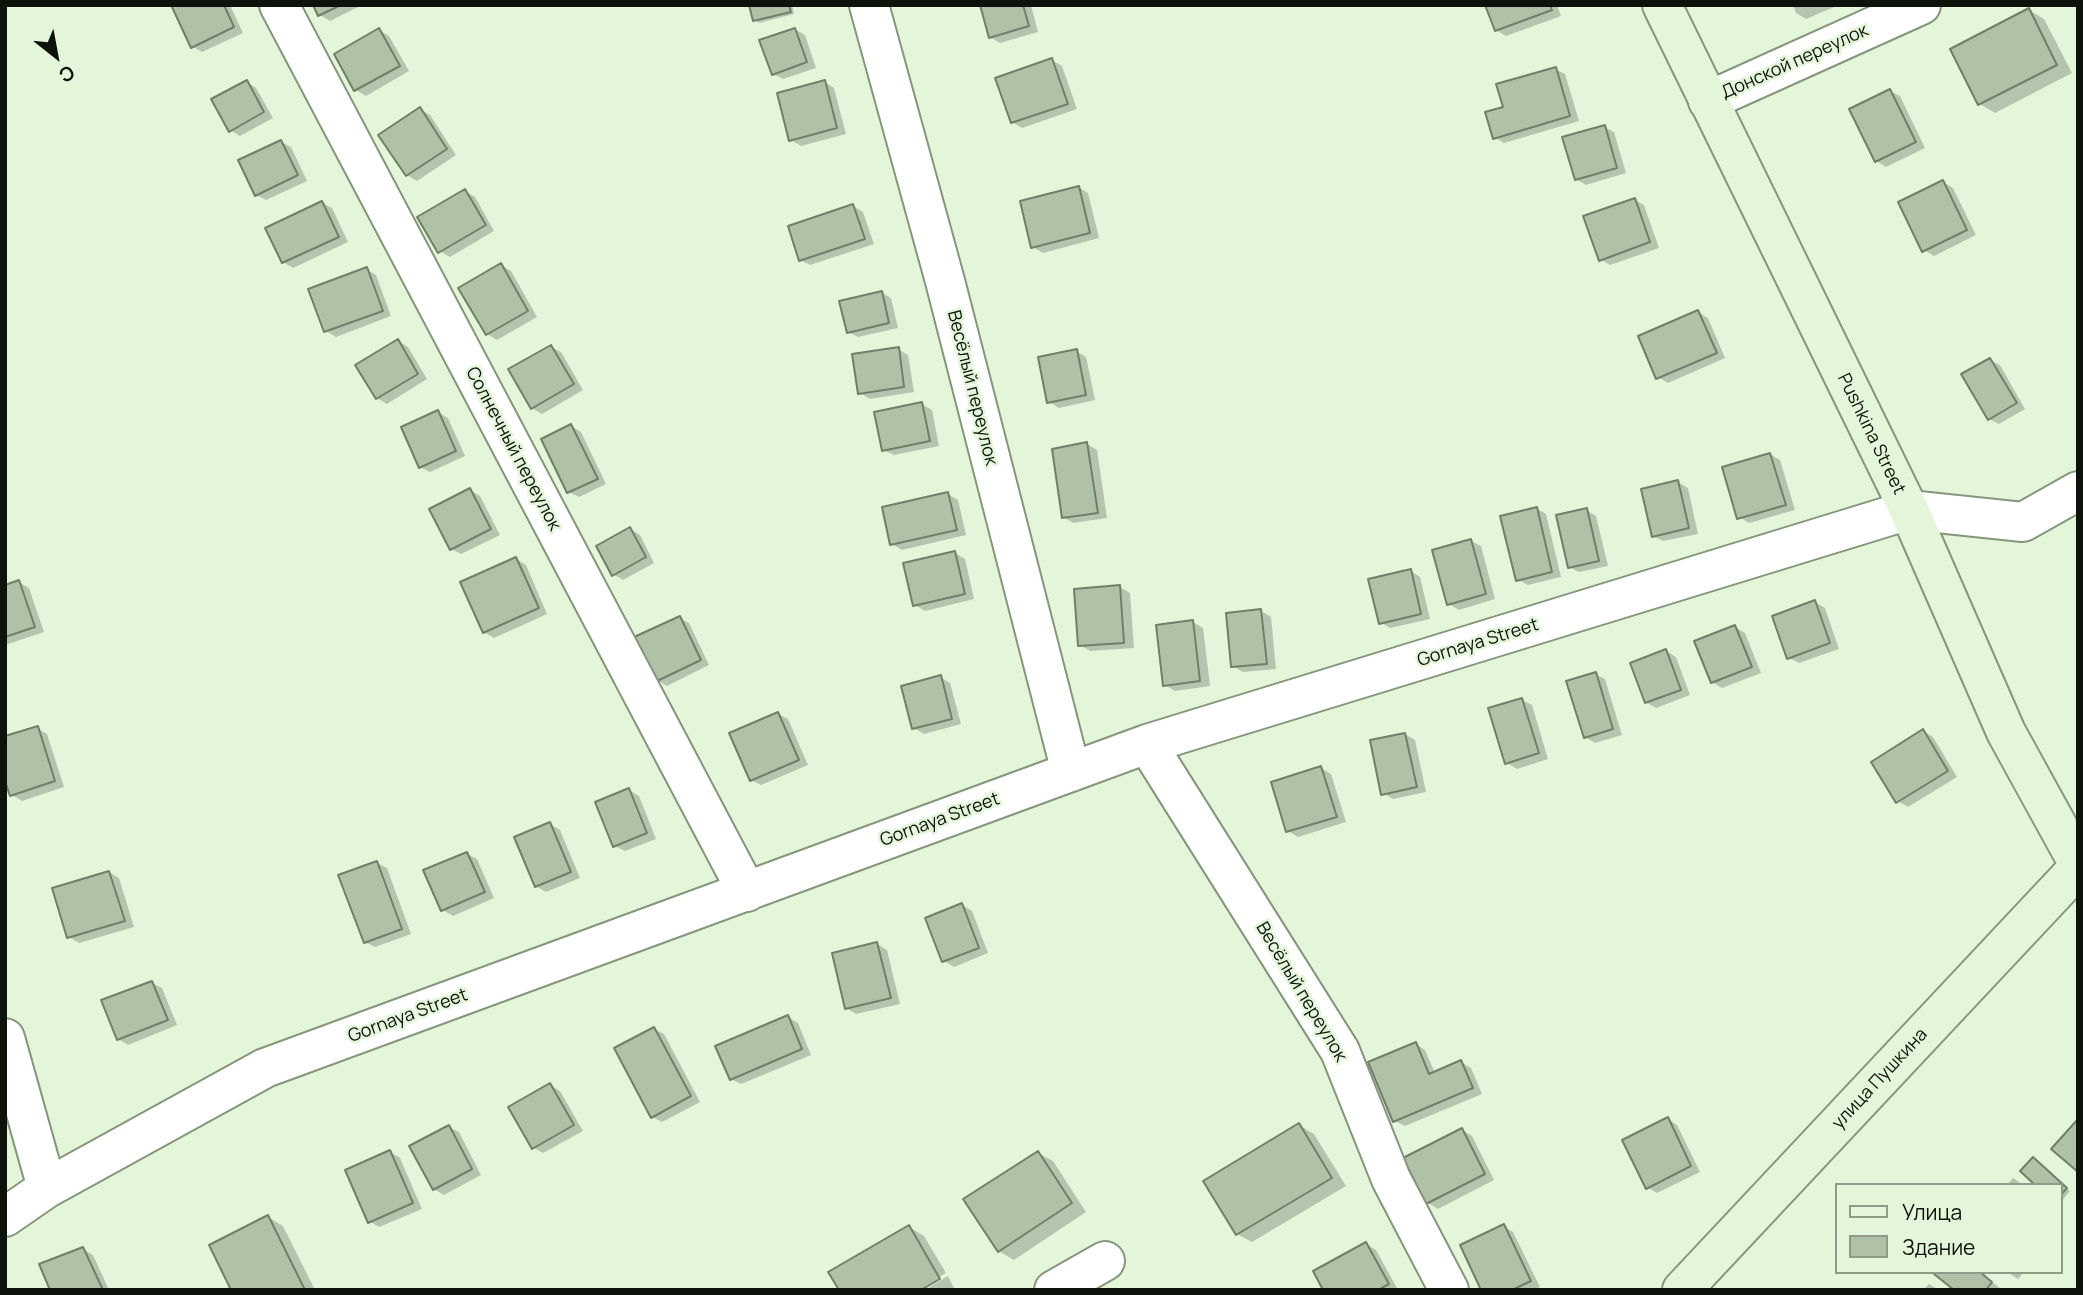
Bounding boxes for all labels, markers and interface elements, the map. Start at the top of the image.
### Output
street label: Донской переулок [1718,20,1872,104]
north arrow [21,21,91,91]
text: С [54,59,80,89]
street label: Весёлый переулок [942,308,1002,468]
street label: Солнечный переулок [461,363,565,535]
street label: Pushkina Street [1832,370,1910,498]
street label: Gornaya Street [1415,614,1541,672]
street label: Gornaya Street [877,788,1003,852]
street label: Весёлый переулок [1251,918,1351,1066]
street label: Gornaya Street [345,984,471,1048]
street label: улица Пушкина [1828,1024,1932,1134]
legend [1834,1183,2062,1274]
text: Улица [1902,1198,1962,1226]
text: Здание [1902,1233,1975,1261]

